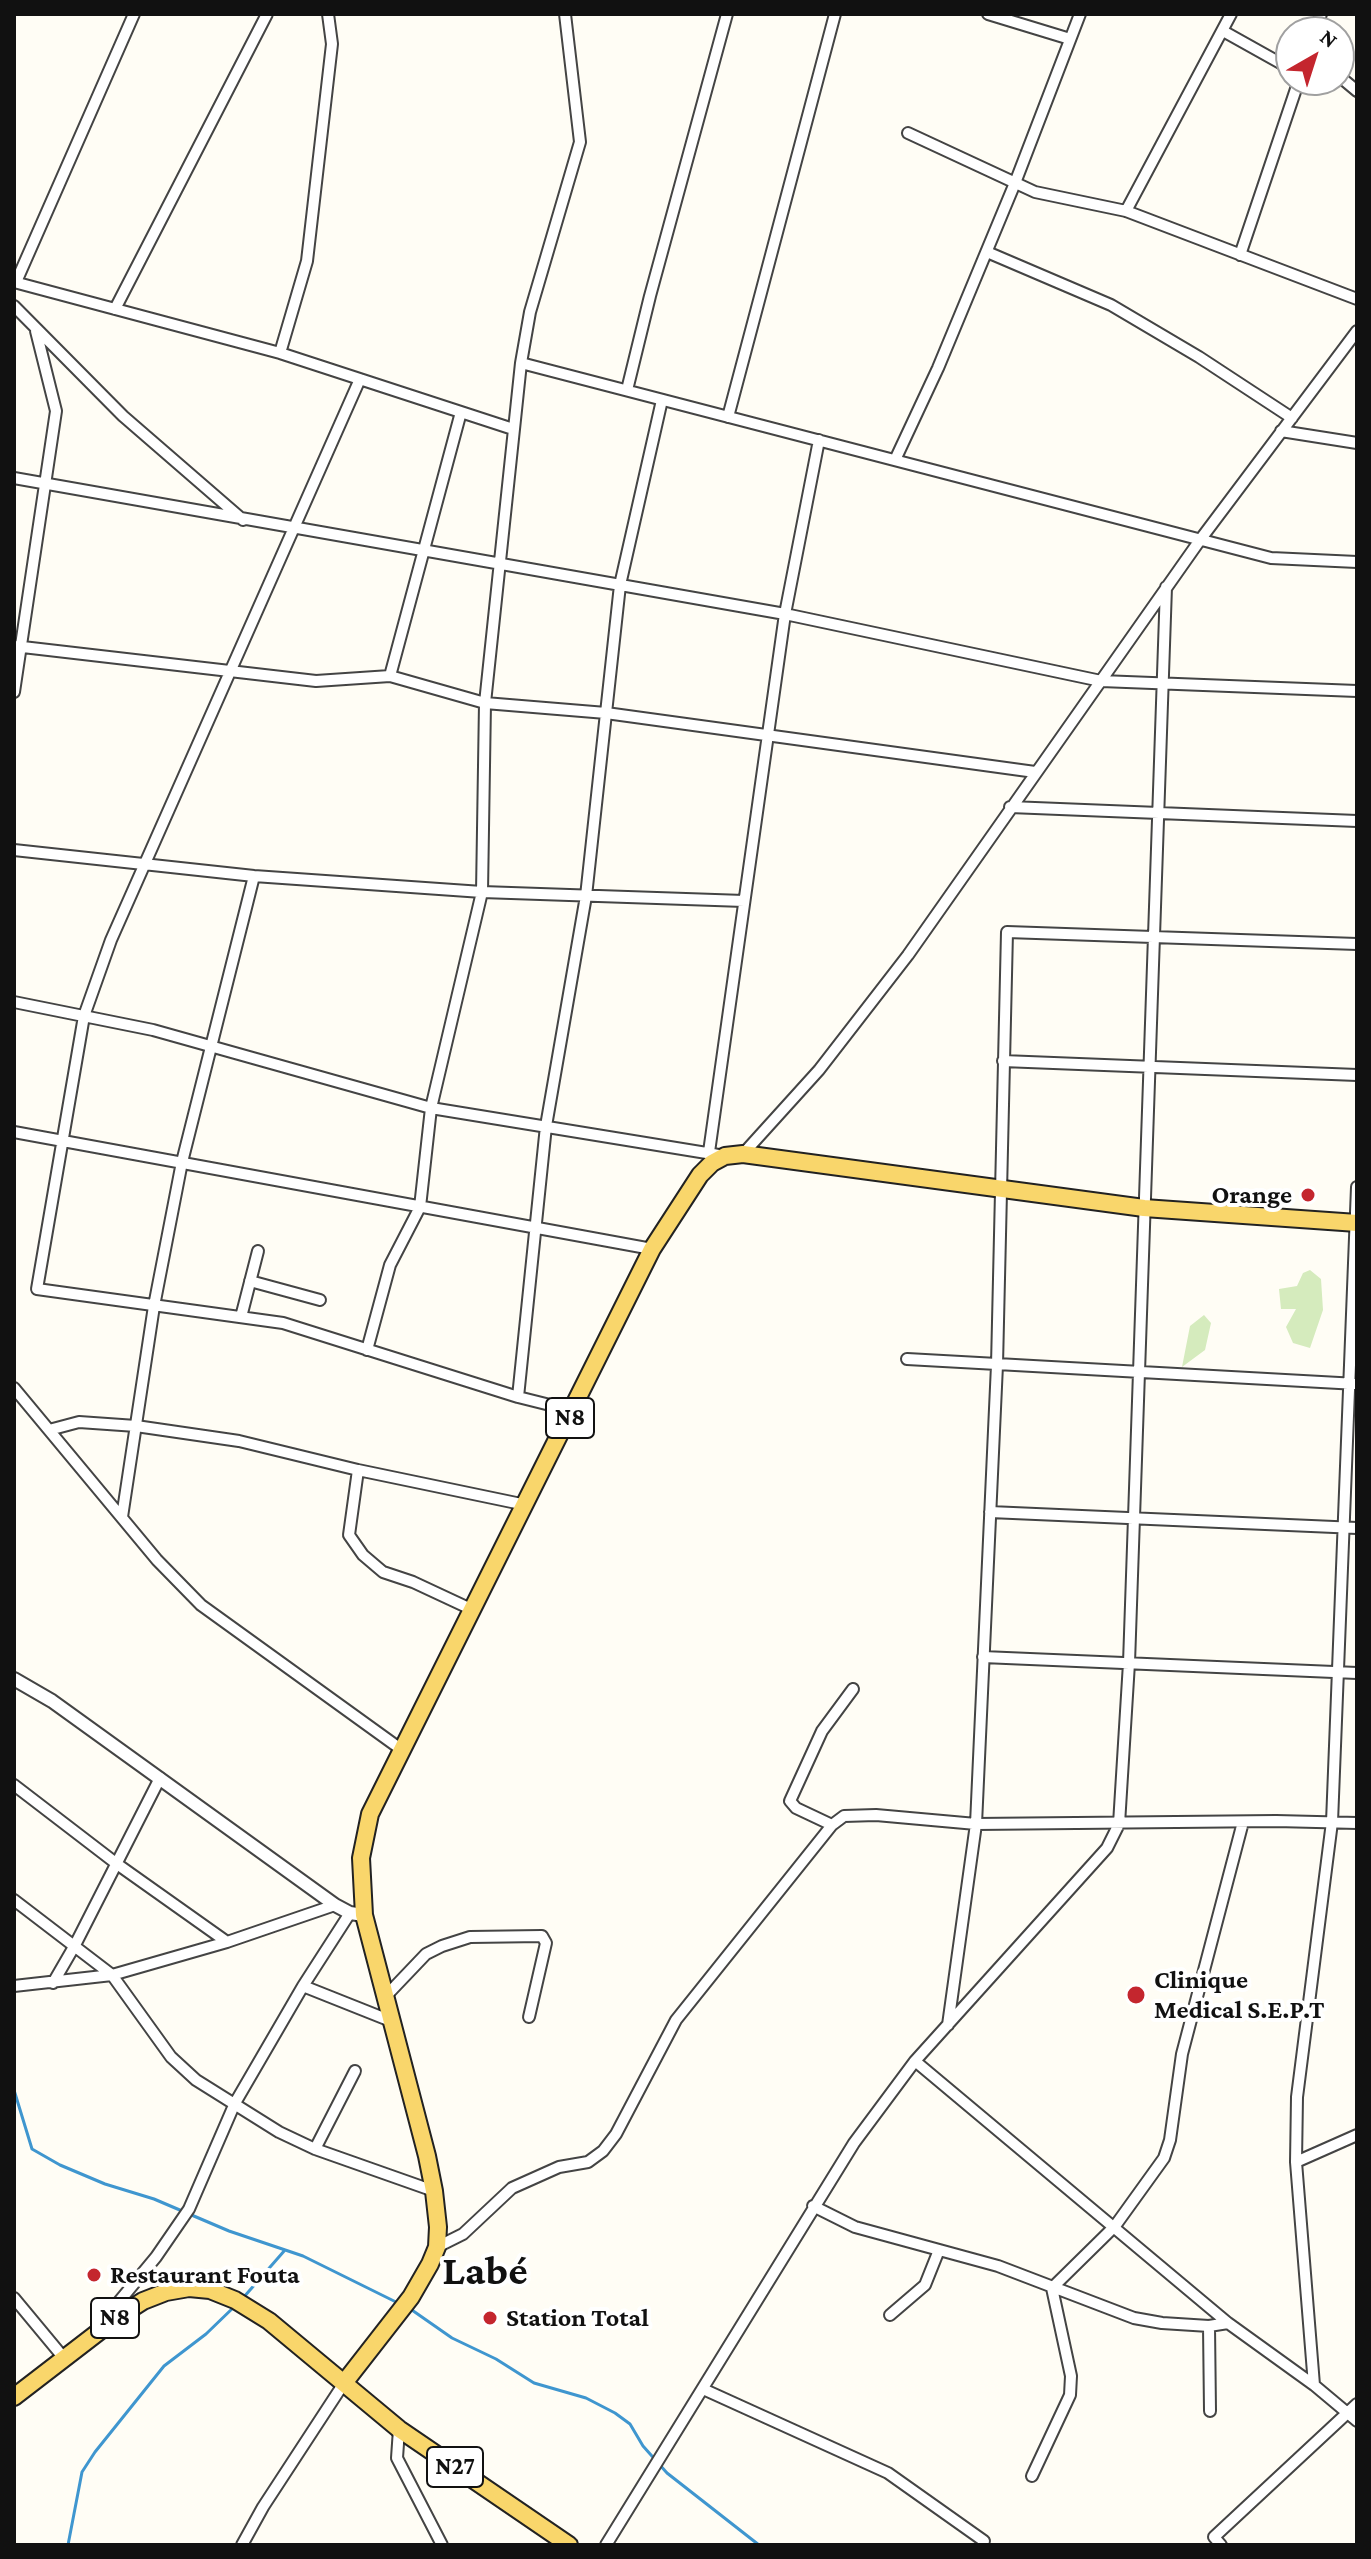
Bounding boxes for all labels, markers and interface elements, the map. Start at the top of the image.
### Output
north arrow [1275,16,1355,96]
text: N [1315,24,1343,53]
place label: Orange [1211,1179,1292,1211]
marker: Orange [1299,1186,1317,1204]
road number: N8 [546,1398,594,1438]
place label: Clinique Medical S.E.P.T [1154,1964,1324,2026]
marker: Clinique Medical S.E.P.T [1125,1984,1147,2006]
district label: Labé [442,2246,528,2296]
place label: Restaurant Fouta [110,2259,300,2291]
marker: Restaurant Fouta [85,2266,103,2284]
road number: N8 [91,2298,139,2338]
place label: Station Total [506,2302,649,2334]
marker: Station Total [481,2309,499,2327]
road number: N27 [427,2447,483,2487]

